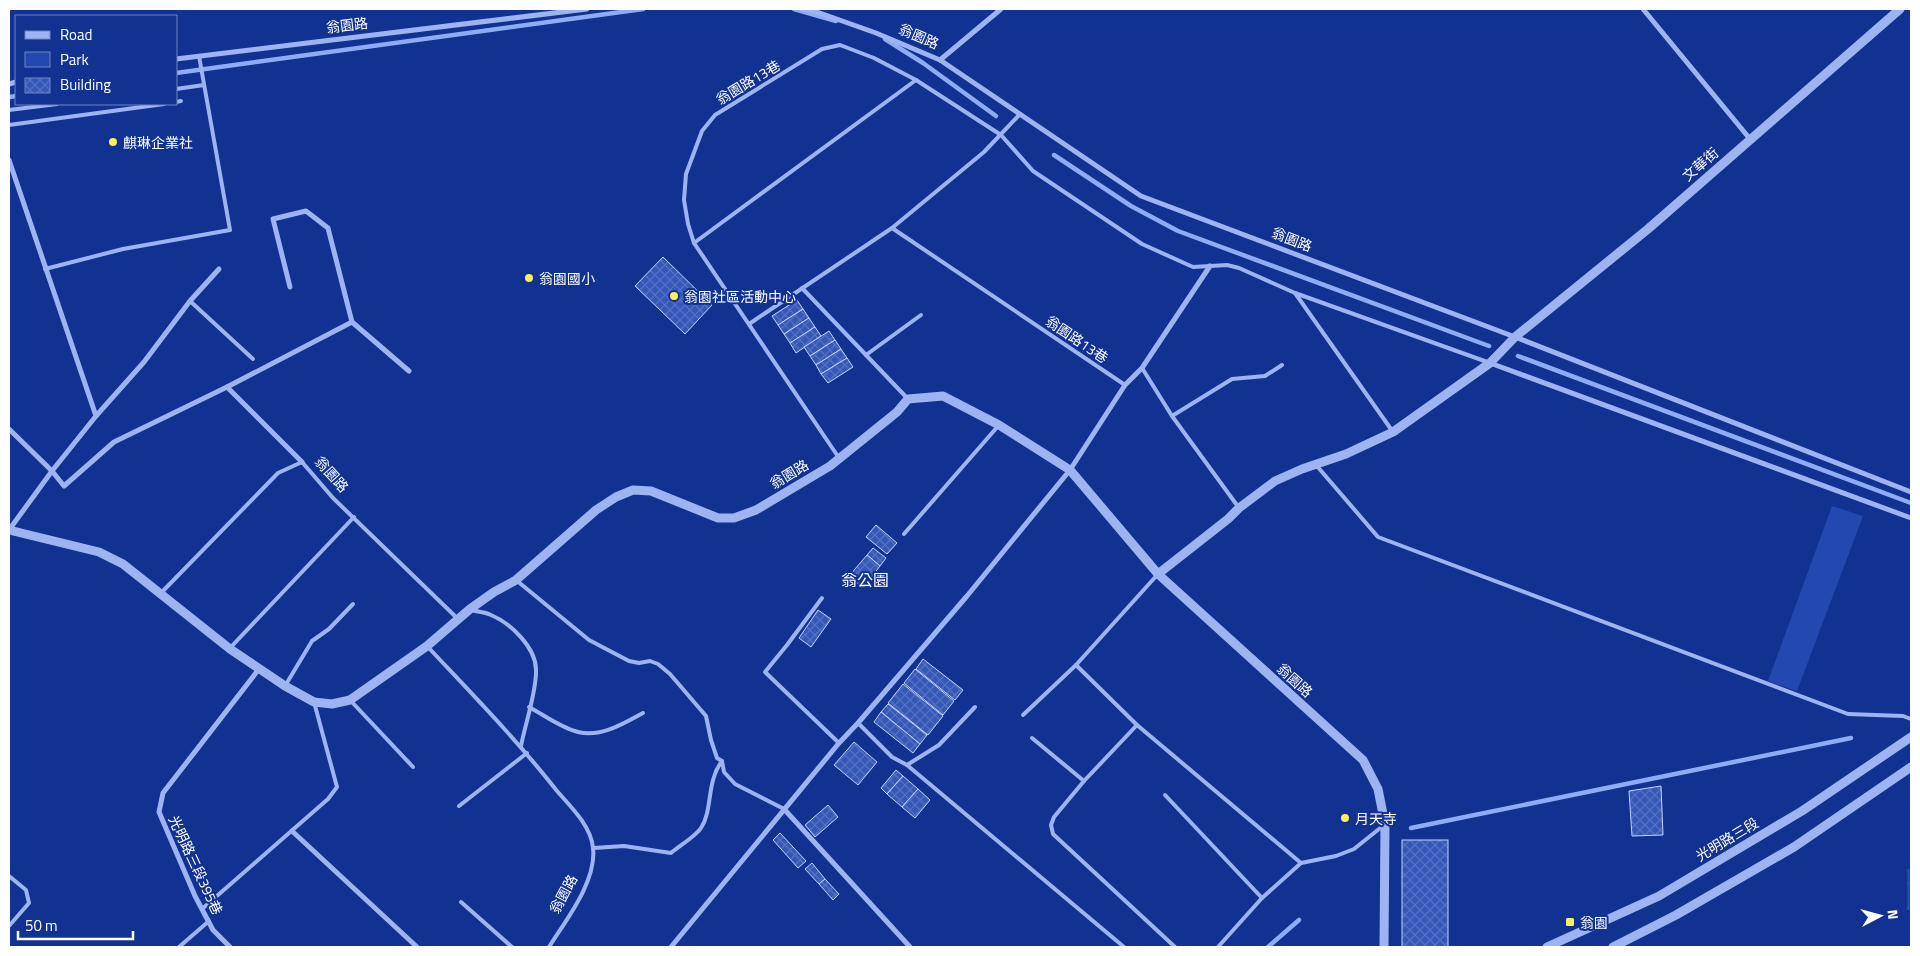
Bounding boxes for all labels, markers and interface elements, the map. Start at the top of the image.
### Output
street label: 翁園路 [325,12,369,38]
legend [15,15,178,105]
street label: 翁園路 [896,18,942,54]
text: Road [60,23,92,46]
text: Park [60,48,89,71]
street label: 翁園路13巷 [712,55,784,109]
text: Building [60,73,111,96]
place label: 麒琳企業社 [123,132,193,153]
marker: 麒琳企業社 [107,136,119,148]
street label: 文華街 [1677,142,1723,186]
street label: 翁園路 [1269,222,1315,256]
place label: 翁園國小 [539,268,595,289]
marker: 翁園國小 [523,272,535,284]
place label: 翁園社區活動中心 [684,286,796,307]
marker: 翁園社區活動中心 [668,290,680,302]
street label: 翁園路13巷 [1041,310,1113,368]
street label: 翁園路 [310,451,354,497]
street label: 翁園路 [766,454,812,494]
district label: 翁公園 [841,568,889,592]
street label: 翁園路 [1272,658,1318,702]
place label: 月天寺 [1355,808,1397,829]
street label: 光明路三段395巷 [164,812,228,918]
marker: 月天寺 [1339,812,1351,824]
street label: 光明路三段 [1692,812,1762,866]
street label: 翁園路 [544,871,582,917]
north arrow [1855,891,1905,941]
scale bar [18,908,132,940]
text: N [1882,909,1904,921]
place label: 翁園 [1580,912,1608,933]
text: 50 m [25,914,58,937]
marker: 翁園 [1564,916,1576,928]

